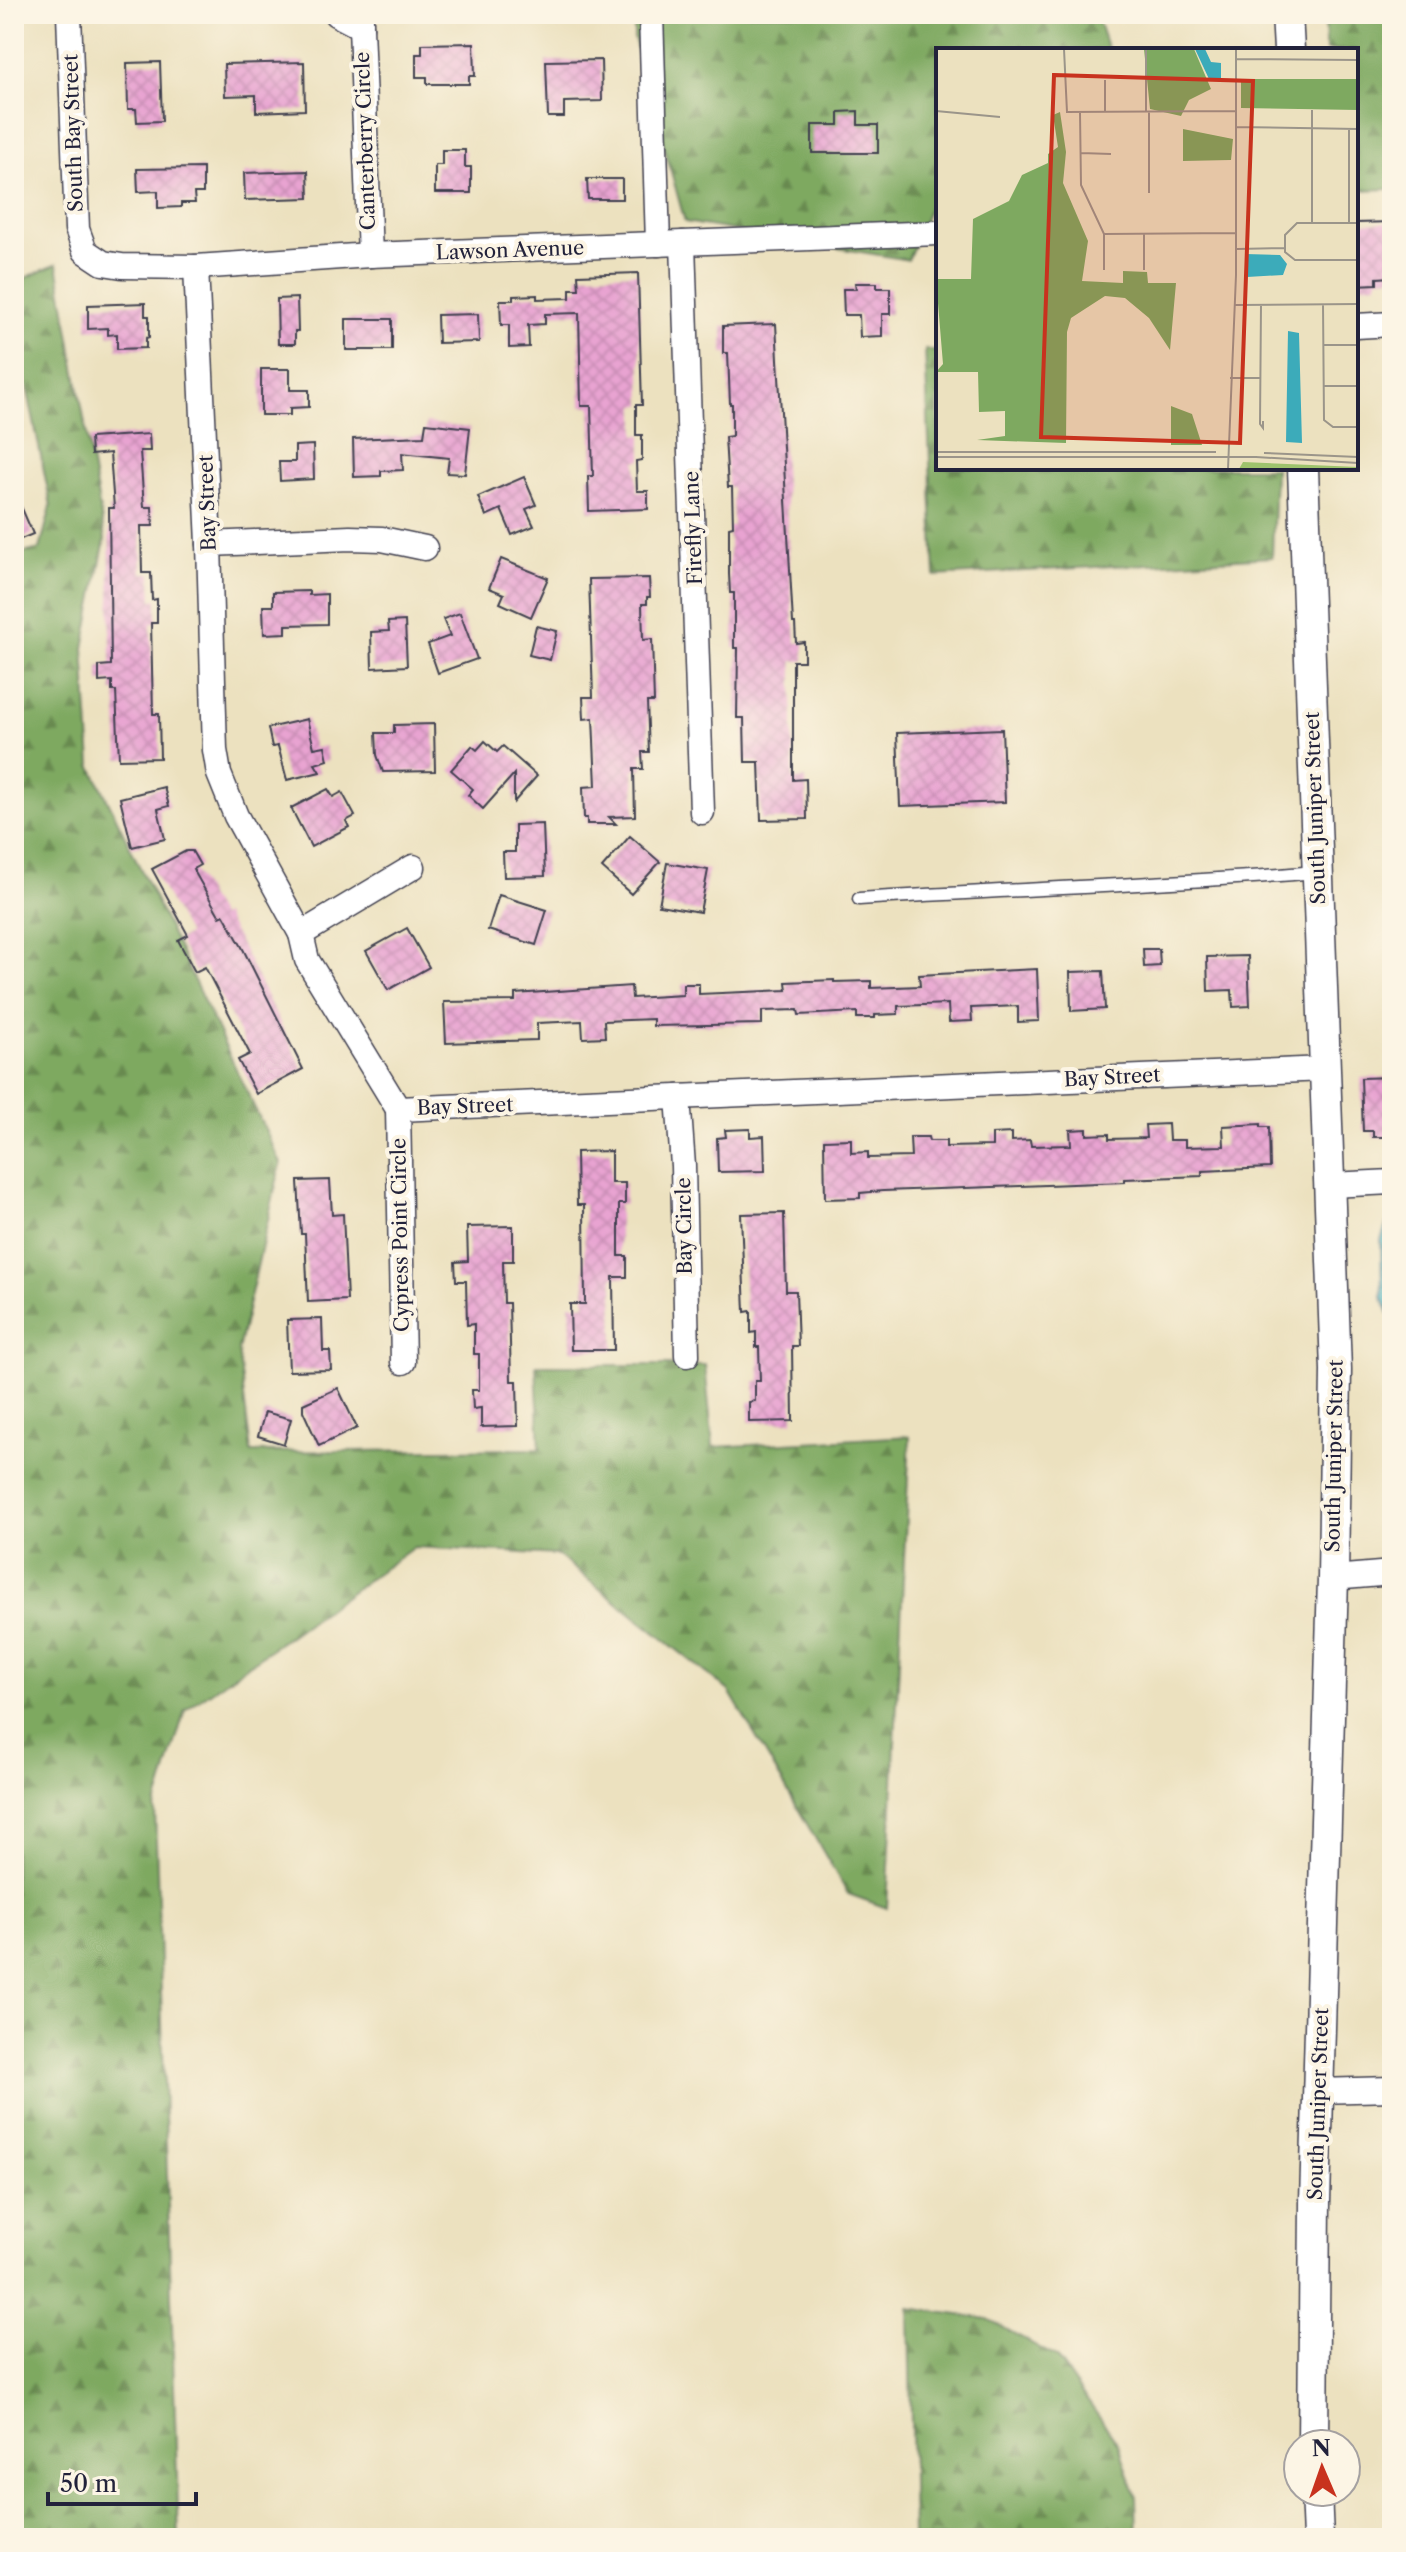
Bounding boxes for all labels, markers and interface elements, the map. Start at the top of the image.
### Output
inset map [936,48,1358,470]
street label: Canterberry Circle [350,51,380,231]
street label: South Bay Street [58,54,88,212]
street label: Lawson Avenue [435,235,585,265]
street label: Bay Street [193,454,221,552]
street label: Firefly Lane [679,471,707,585]
street label: South Juniper Street [1300,711,1330,905]
street label: Bay Street [1063,1062,1161,1092]
street label: Bay Street [416,1092,514,1120]
street label: Cypress Point Circle [386,1138,414,1332]
street label: Bay Circle [671,1177,697,1275]
street label: South Juniper Street [1320,1359,1348,1553]
street label: South Juniper Street [1303,2007,1333,2201]
north arrow [1282,2428,1362,2508]
text: N [1311,2435,1331,2462]
scale bar [48,2456,196,2506]
text: 50 m [60,2469,117,2498]

